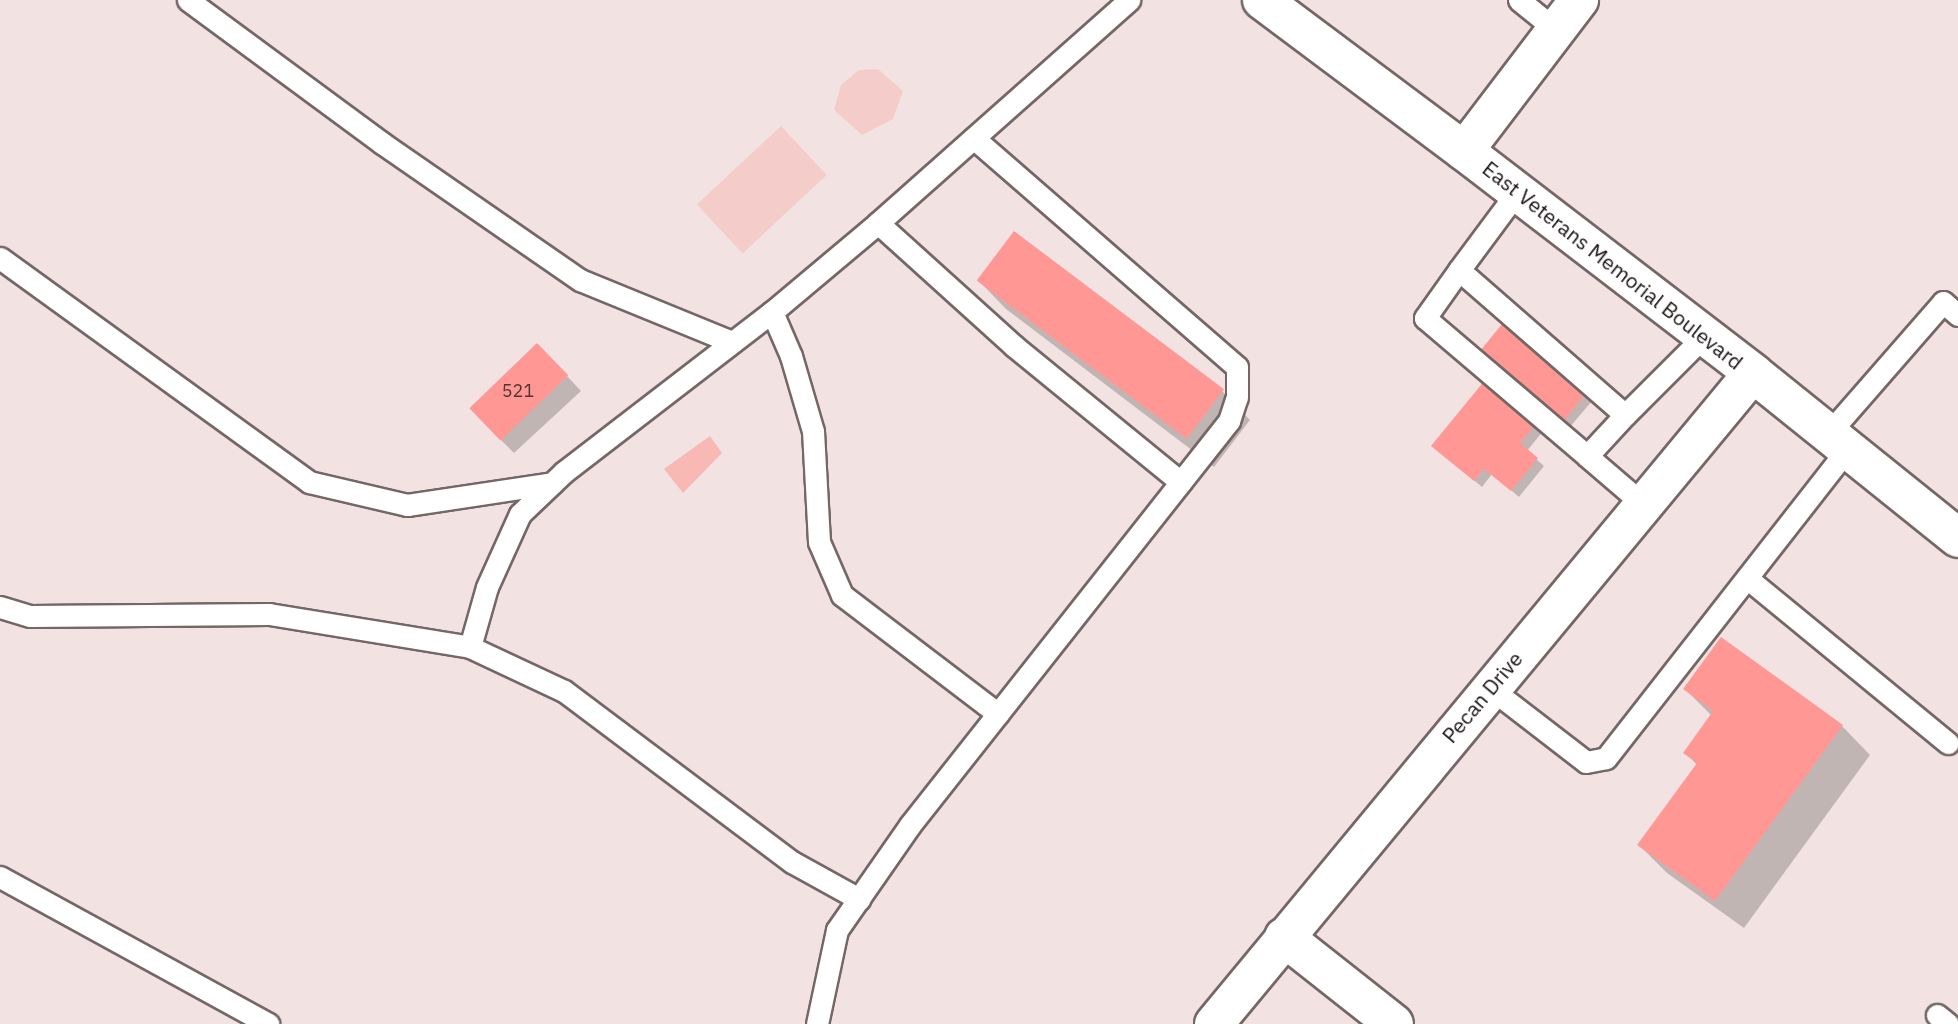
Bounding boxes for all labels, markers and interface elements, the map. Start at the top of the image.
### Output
street label: East Veterans Memorial Boulevard [1478,156,1748,374]
house number: 521 [502,380,534,402]
street label: Pecan Drive [1437,646,1527,748]

